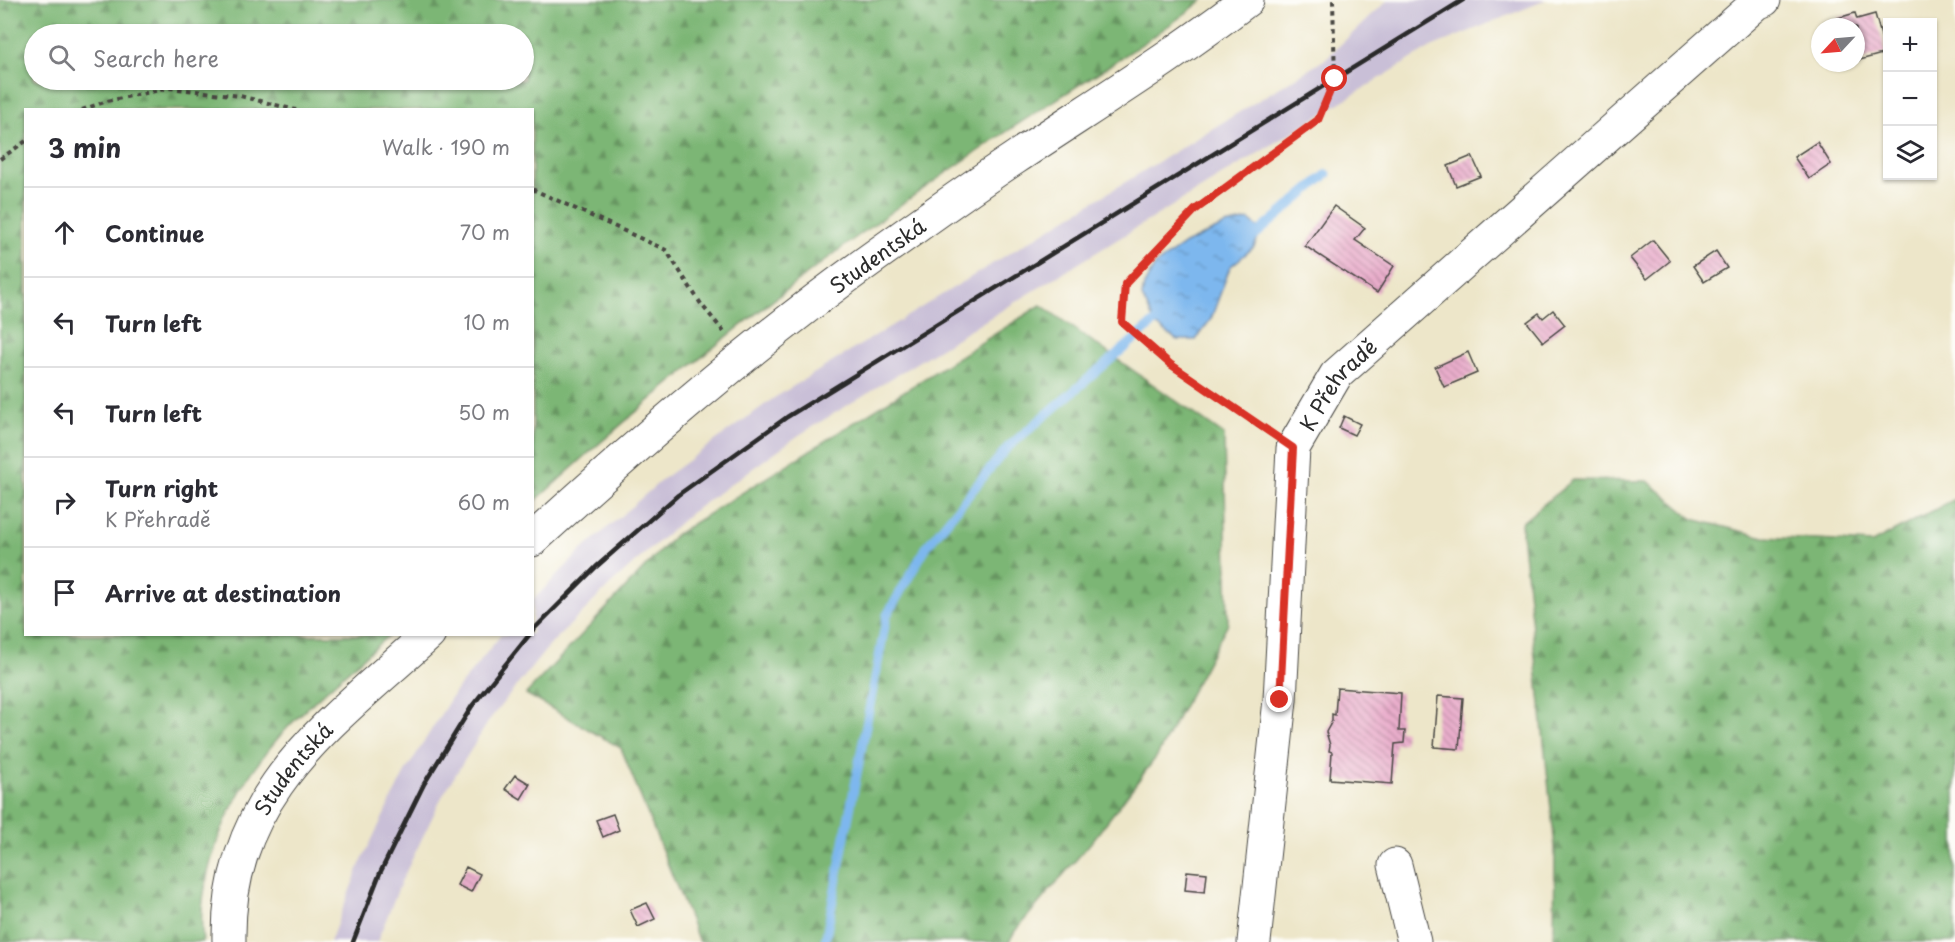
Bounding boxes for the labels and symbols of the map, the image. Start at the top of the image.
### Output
north arrow [1811,18,1865,72]
route start [1321,65,1347,91]
street label: Studentská [822,209,932,301]
street label: K Přehradě [1291,331,1383,437]
route end [1266,686,1292,712]
street label: Studentská [245,714,339,821]

